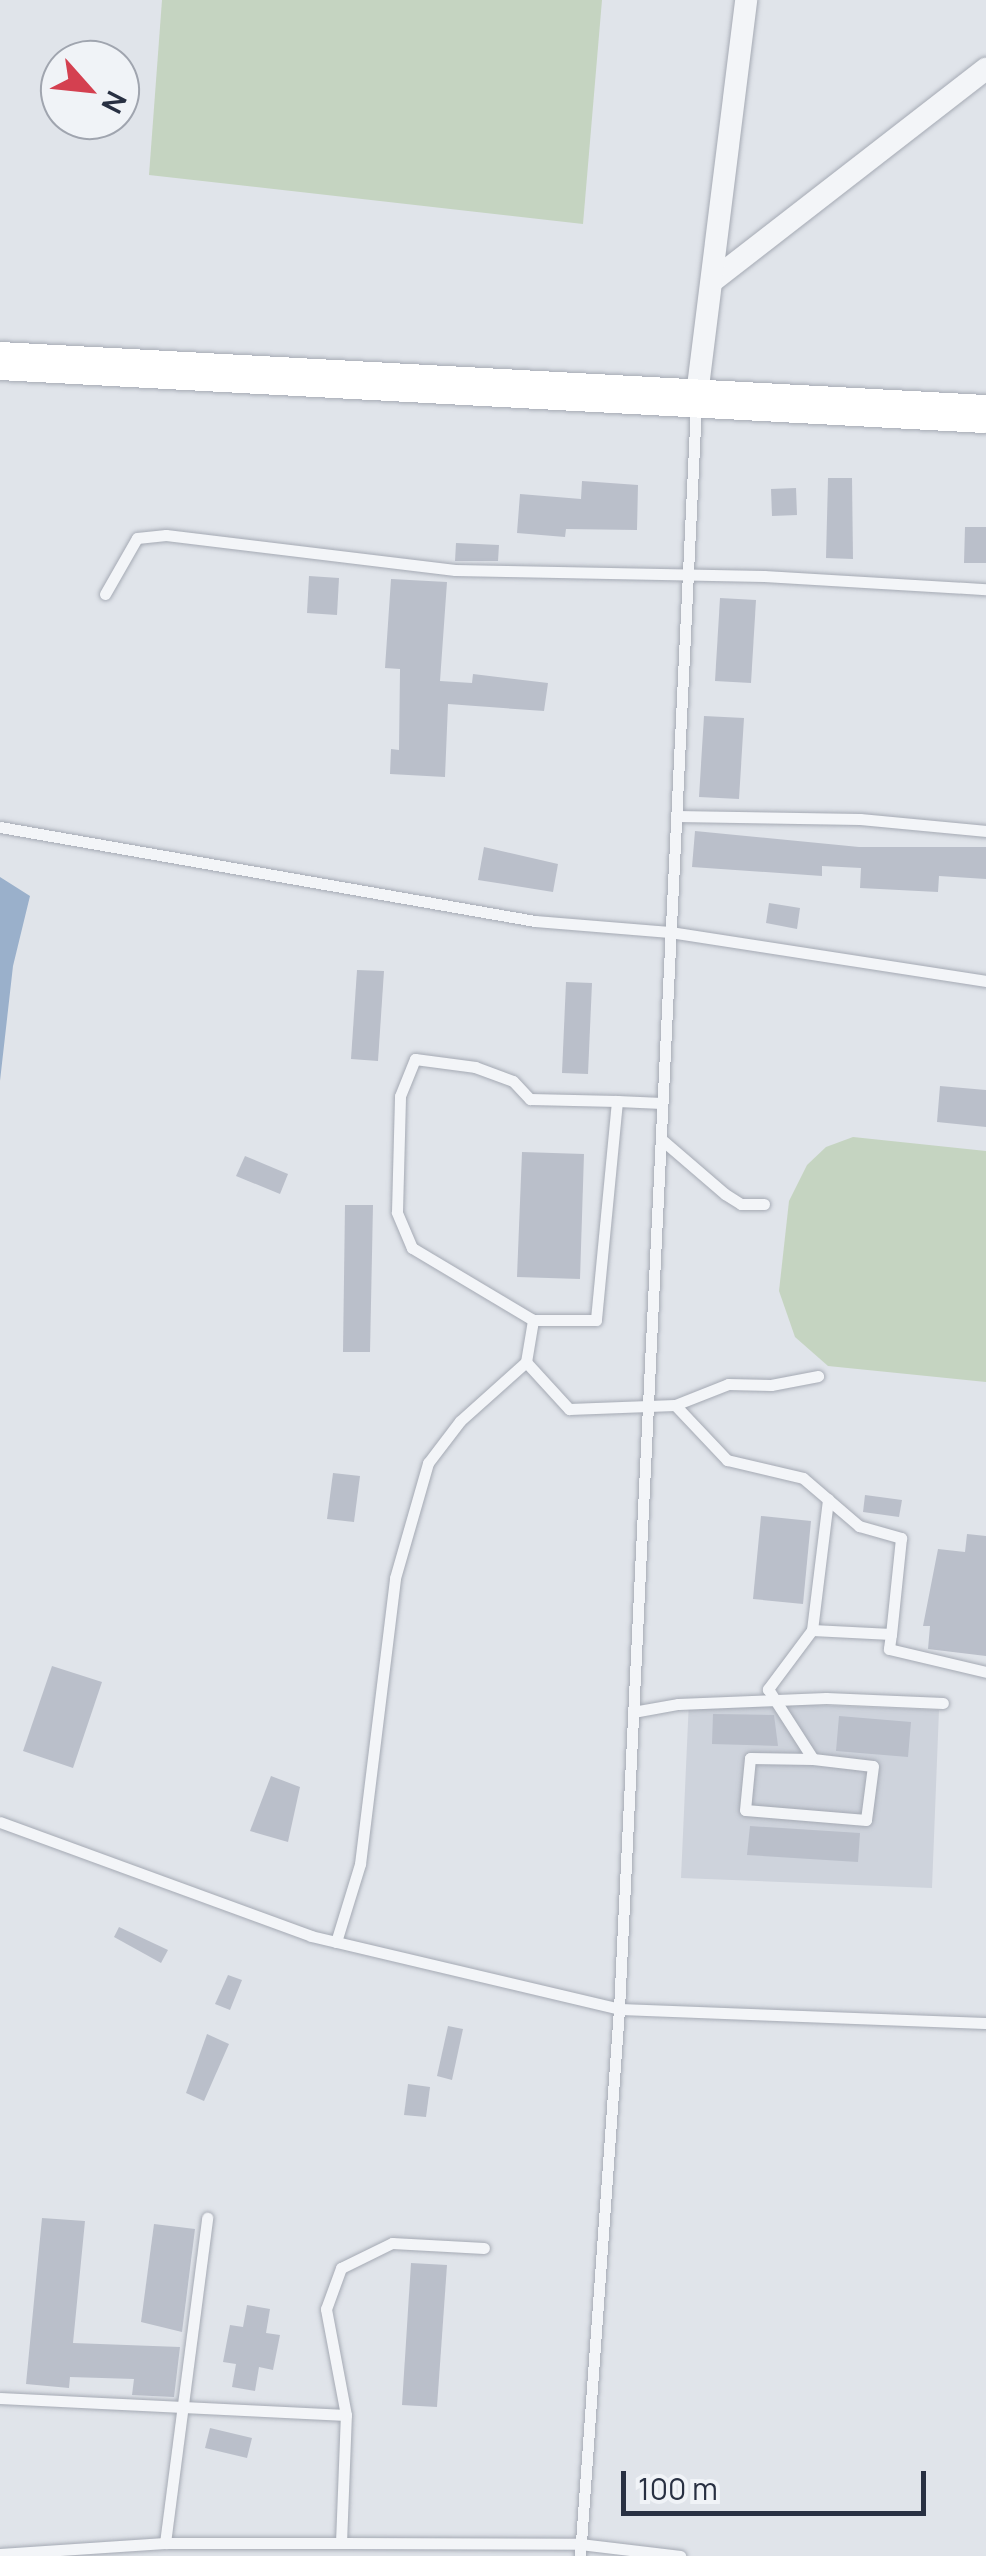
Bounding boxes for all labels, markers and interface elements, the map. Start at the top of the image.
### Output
north arrow [40,40,140,140]
text: N [93,85,136,120]
scale bar [626,2451,931,2513]
text: 100 m [638,2468,718,2509]

